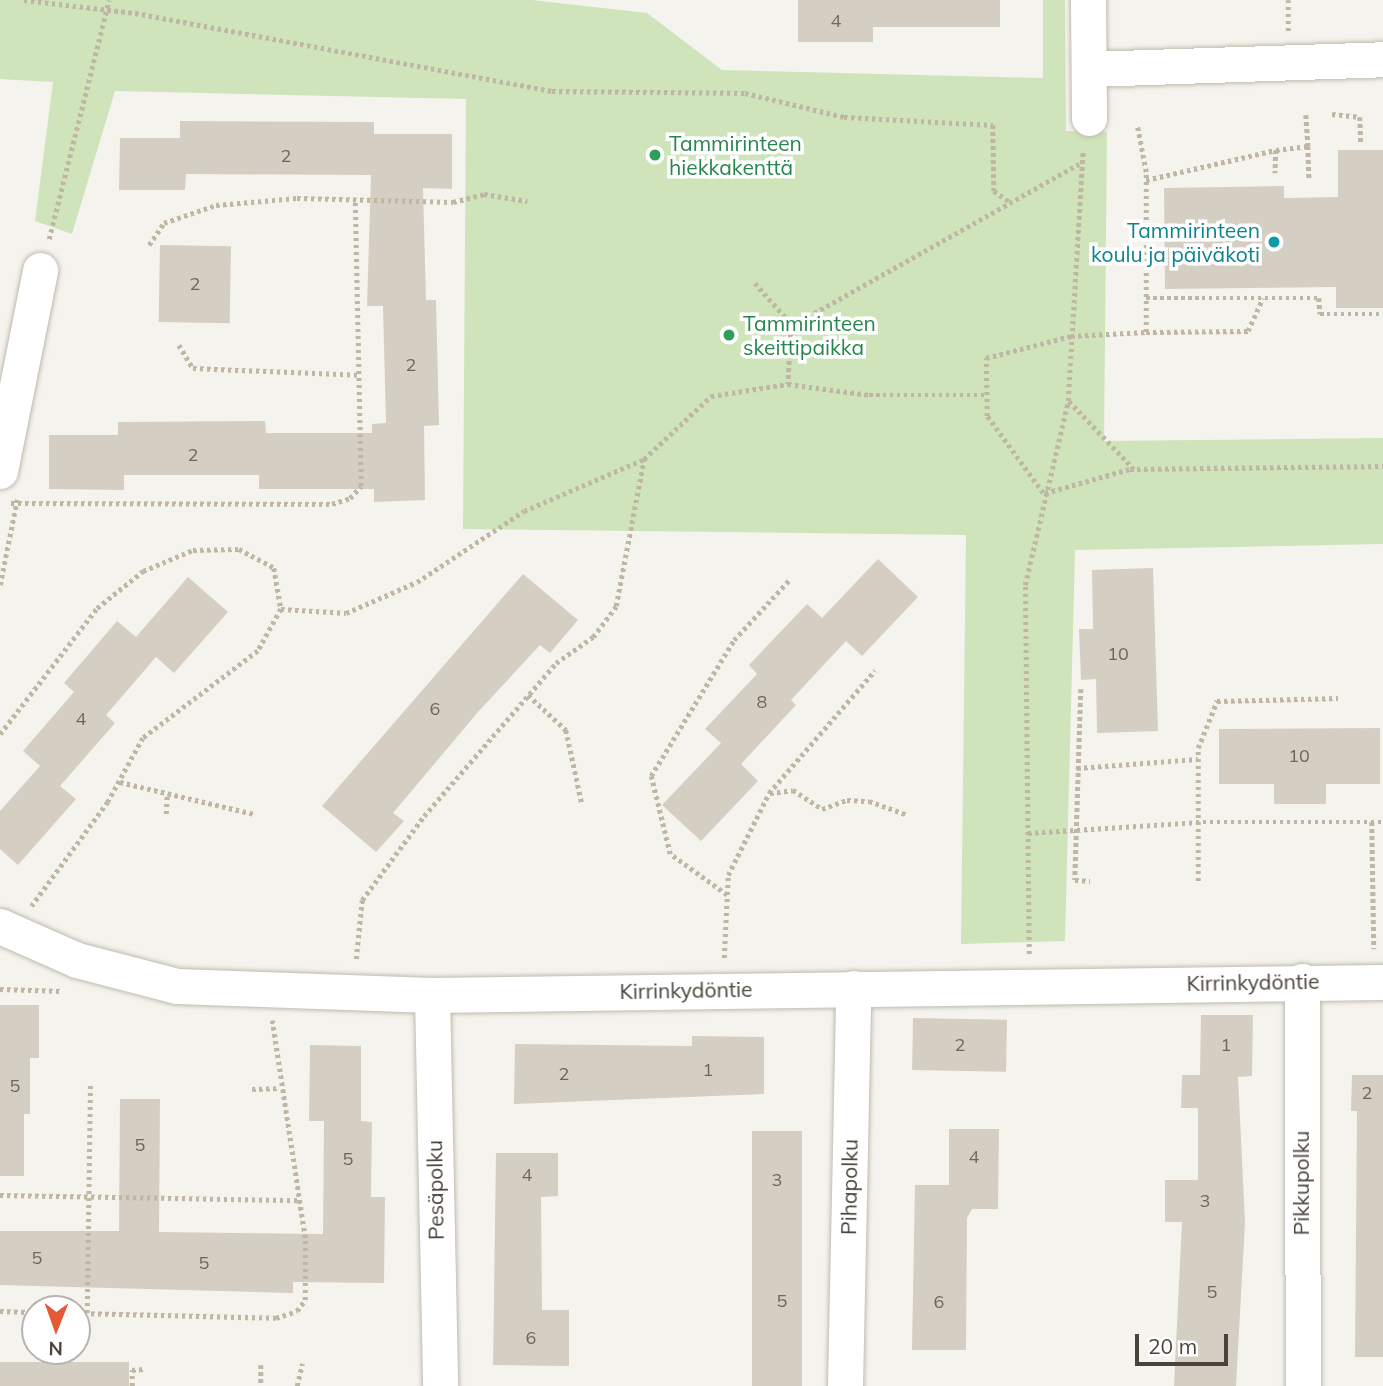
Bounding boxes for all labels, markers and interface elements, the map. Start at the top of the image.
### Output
house number: 4 [831,10,841,32]
place label: Tammirinteen hiekkakenttä [669,130,802,180]
house number: 2 [281,145,291,167]
marker: Tammirinteen hiekkakenttä [647,147,663,163]
place label: Tammirinteen koulu ja päiväkoti [1091,217,1260,267]
marker: Tammirinteen koulu ja päiväkoti [1266,234,1282,250]
house number: 2 [190,273,200,295]
place label: Tammirinteen skeittipaikka [743,310,876,360]
marker: Tammirinteen skeittipaikka [721,327,737,343]
house number: 2 [406,354,416,376]
house number: 2 [188,444,198,466]
house number: 10 [1107,643,1129,665]
house number: 8 [757,691,767,713]
house number: 6 [430,698,440,720]
house number: 4 [76,708,86,730]
house number: 10 [1288,745,1310,767]
street label: Kirrinkydöntie [1186,968,1320,996]
street label: Kirrinkydöntie [619,976,753,1004]
house number: 2 [955,1034,965,1056]
house number: 1 [1221,1034,1231,1056]
house number: 1 [703,1059,713,1081]
house number: 2 [559,1063,569,1085]
house number: 5 [10,1075,20,1097]
house number: 2 [1362,1082,1372,1104]
street label: Pikkupolku [1288,1131,1314,1235]
house number: 5 [135,1134,145,1156]
street label: Pihapolku [836,1139,862,1235]
street label: Pesäpolku [422,1140,448,1240]
house number: 4 [969,1146,979,1168]
house number: 5 [343,1148,353,1170]
house number: 4 [522,1164,532,1186]
house number: 3 [772,1169,782,1191]
house number: 3 [1200,1190,1210,1212]
house number: 5 [32,1247,42,1269]
house number: 5 [199,1252,209,1274]
house number: 5 [1207,1281,1217,1303]
house number: 5 [777,1290,787,1312]
house number: 6 [934,1291,944,1313]
north arrow [21,1295,91,1365]
scale bar [1138,1320,1231,1364]
house number: 6 [526,1327,536,1349]
text: 20 m [1148,1333,1197,1359]
text: N [48,1337,63,1361]

